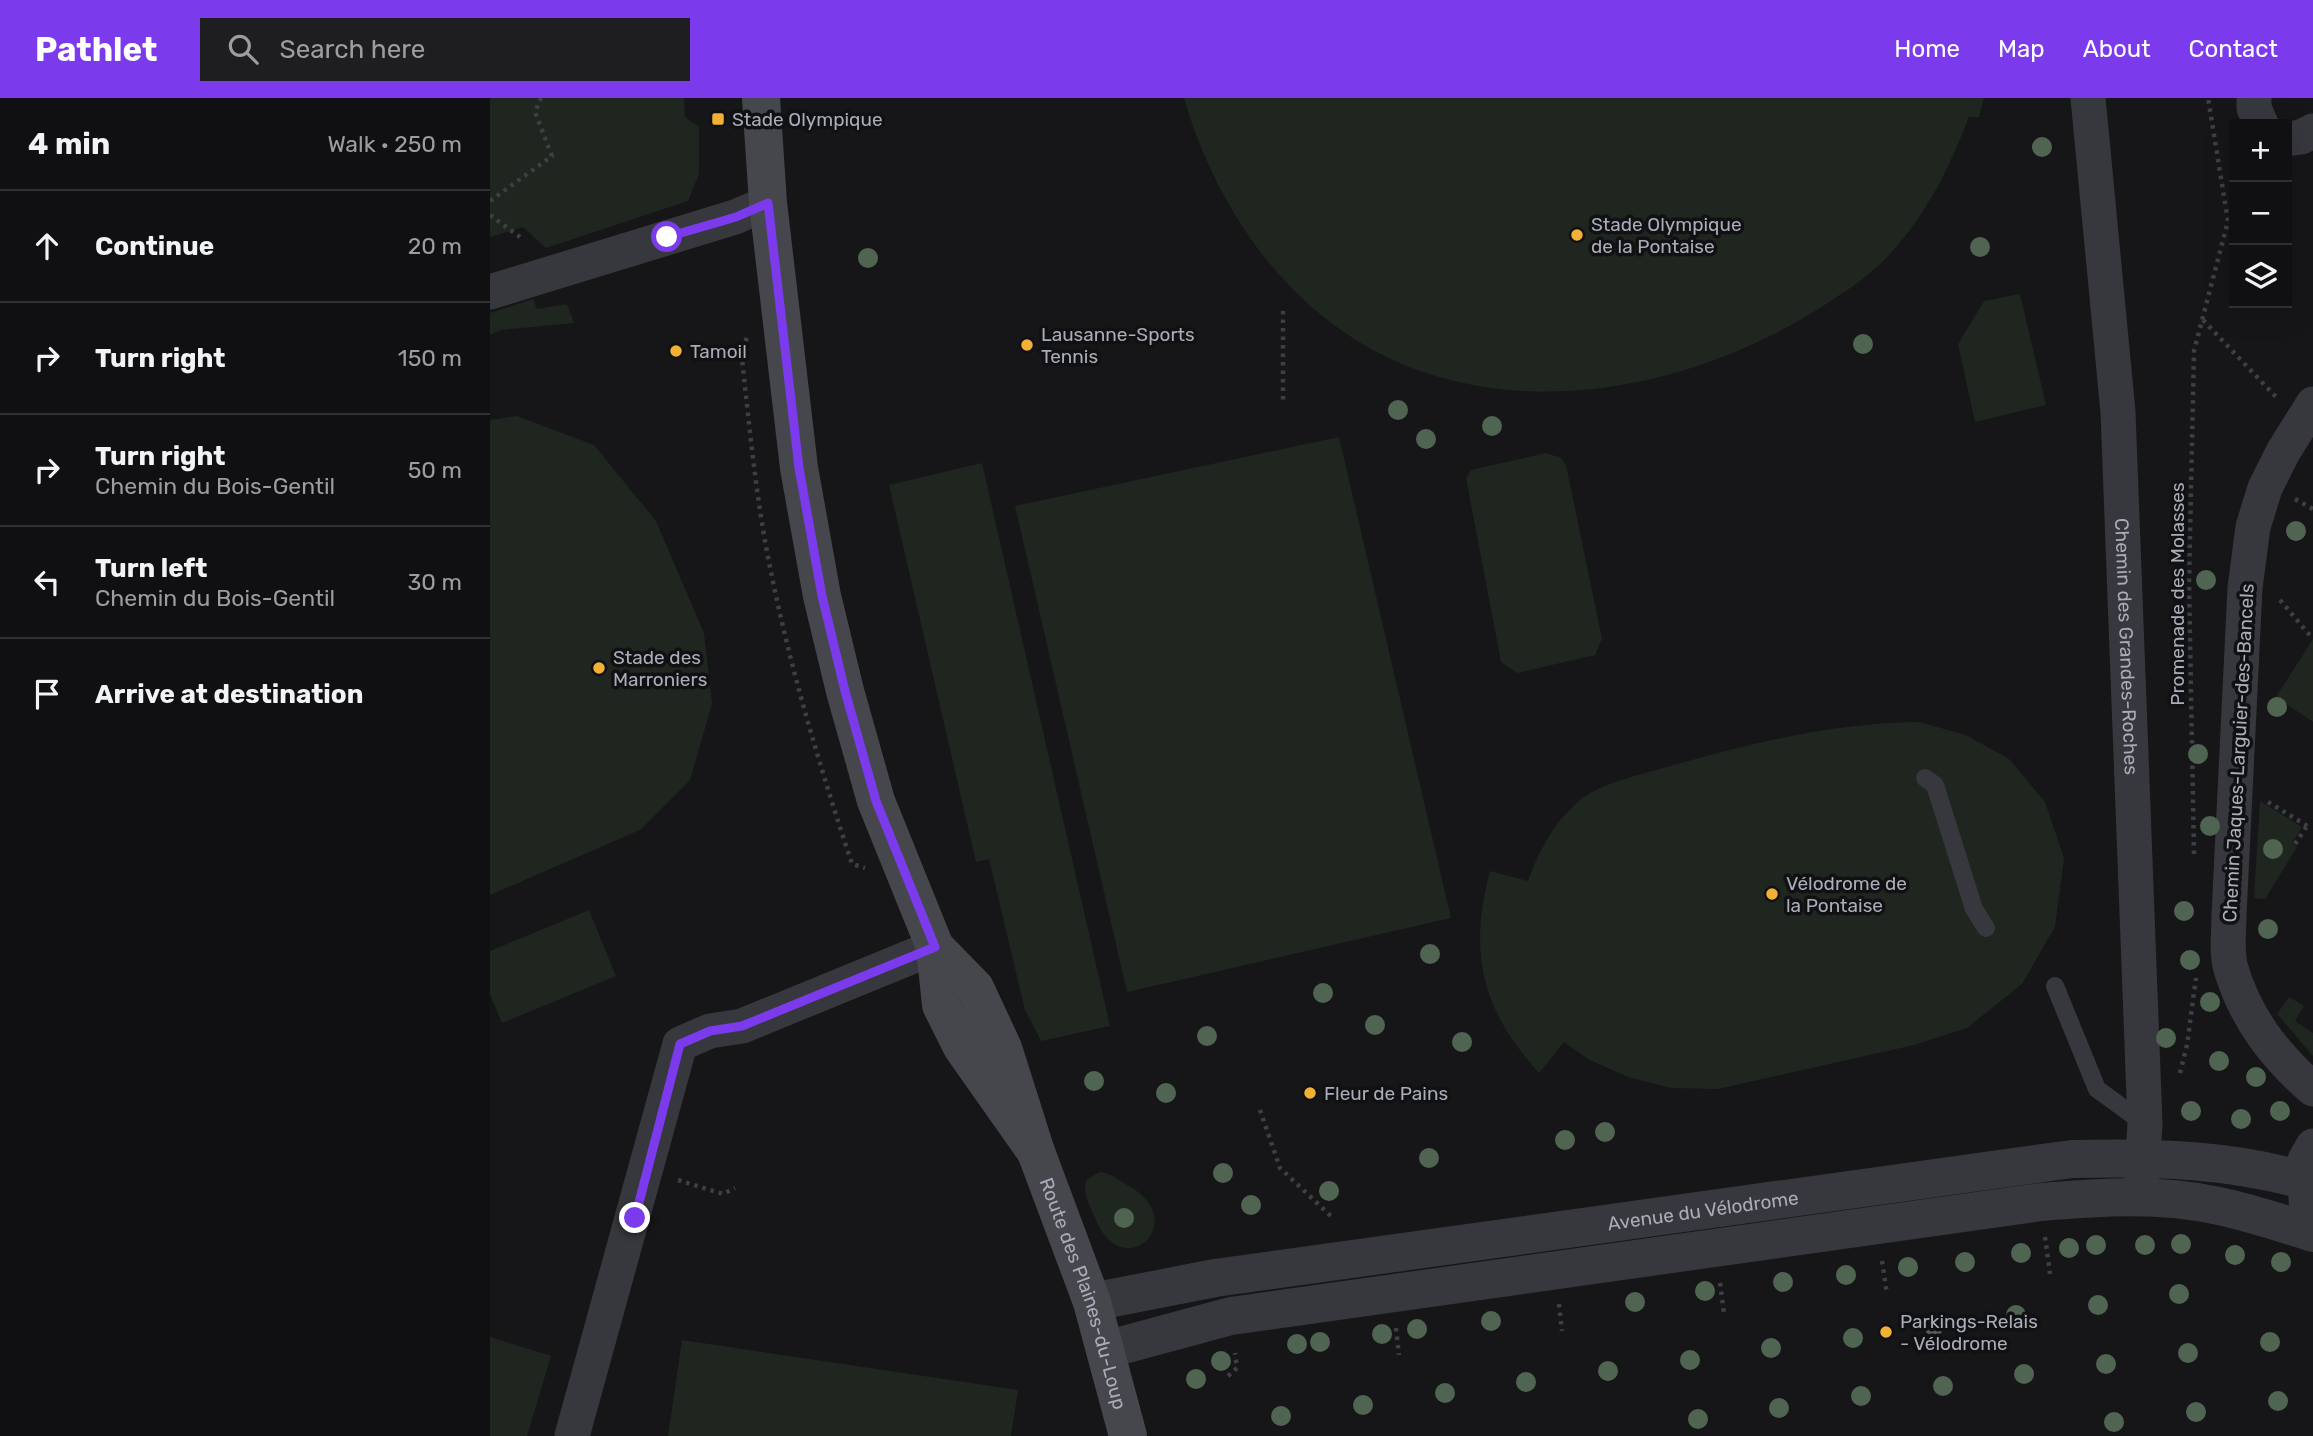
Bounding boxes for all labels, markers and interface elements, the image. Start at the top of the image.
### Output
search box [200,18,690,81]
text: Pathlet [35,30,158,69]
icon: search [224,30,262,68]
text: Search here [280,34,425,65]
text: Home [1894,35,1960,63]
text: Map [1998,35,2045,63]
text: About [2083,35,2151,63]
text: Contact [2189,35,2278,63]
place label: Stade Olympique [732,108,883,131]
marker: Stade Olympique [710,111,726,127]
map controls [2229,119,2292,308]
button: + [2229,119,2292,182]
text: 4 min [28,126,110,162]
text: Walk · 250 m [327,130,462,158]
button: − [2229,182,2292,245]
place label: Stade Olympique de la Pontaise [1591,213,1742,258]
route start [651,221,682,252]
icon: ahead [28,227,66,265]
marker: Stade Olympique de la Pontaise [1569,227,1585,243]
text: Continue [95,231,214,262]
text: 20 m [408,232,462,260]
button: layers [2229,245,2292,308]
place label: Lausanne-Sports Tennis [1041,323,1195,368]
marker: Lausanne-Sports Tennis [1019,337,1035,353]
icon: right [28,339,66,377]
place label: Tamoil [690,340,747,363]
text: Turn right [95,343,225,374]
marker: Tamoil [668,343,684,359]
text: 150 m [398,344,462,372]
text: Turn right [95,441,225,472]
icon: right [28,451,66,489]
text: 50 m [408,456,462,484]
text: Chemin du Bois-Gentil [95,472,335,500]
street label: Promenade des Molasses [2166,482,2189,706]
street label: Chemin des Grandes-Roches [2110,518,2143,775]
text: Turn left [95,553,207,584]
icon: left [28,563,66,601]
text: 30 m [407,568,462,596]
street label: Chemin Jaques-Larguier-des-Bancels [2218,583,2259,923]
text: Chemin du Bois-Gentil [95,584,335,612]
place label: Stade des Marroniers [613,646,707,691]
marker: Stade des Marroniers [591,660,607,676]
icon: arrive [28,675,66,713]
text: Arrive at destination [95,679,363,710]
place label: Vélodrome de la Pontaise [1786,872,1907,917]
marker: Vélodrome de la Pontaise [1764,886,1780,902]
place label: Fleur de Pains [1324,1082,1448,1105]
marker: Fleur de Pains [1302,1085,1318,1101]
street label: Route des Plaines-du-Loup [1035,1175,1131,1412]
street label: Avenue du Vélodrome [1606,1186,1800,1235]
route end [619,1202,650,1233]
place label: Parkings-Relais - Vélodrome [1900,1310,2038,1355]
marker: Parkings-Relais - Vélodrome [1878,1324,1894,1340]

